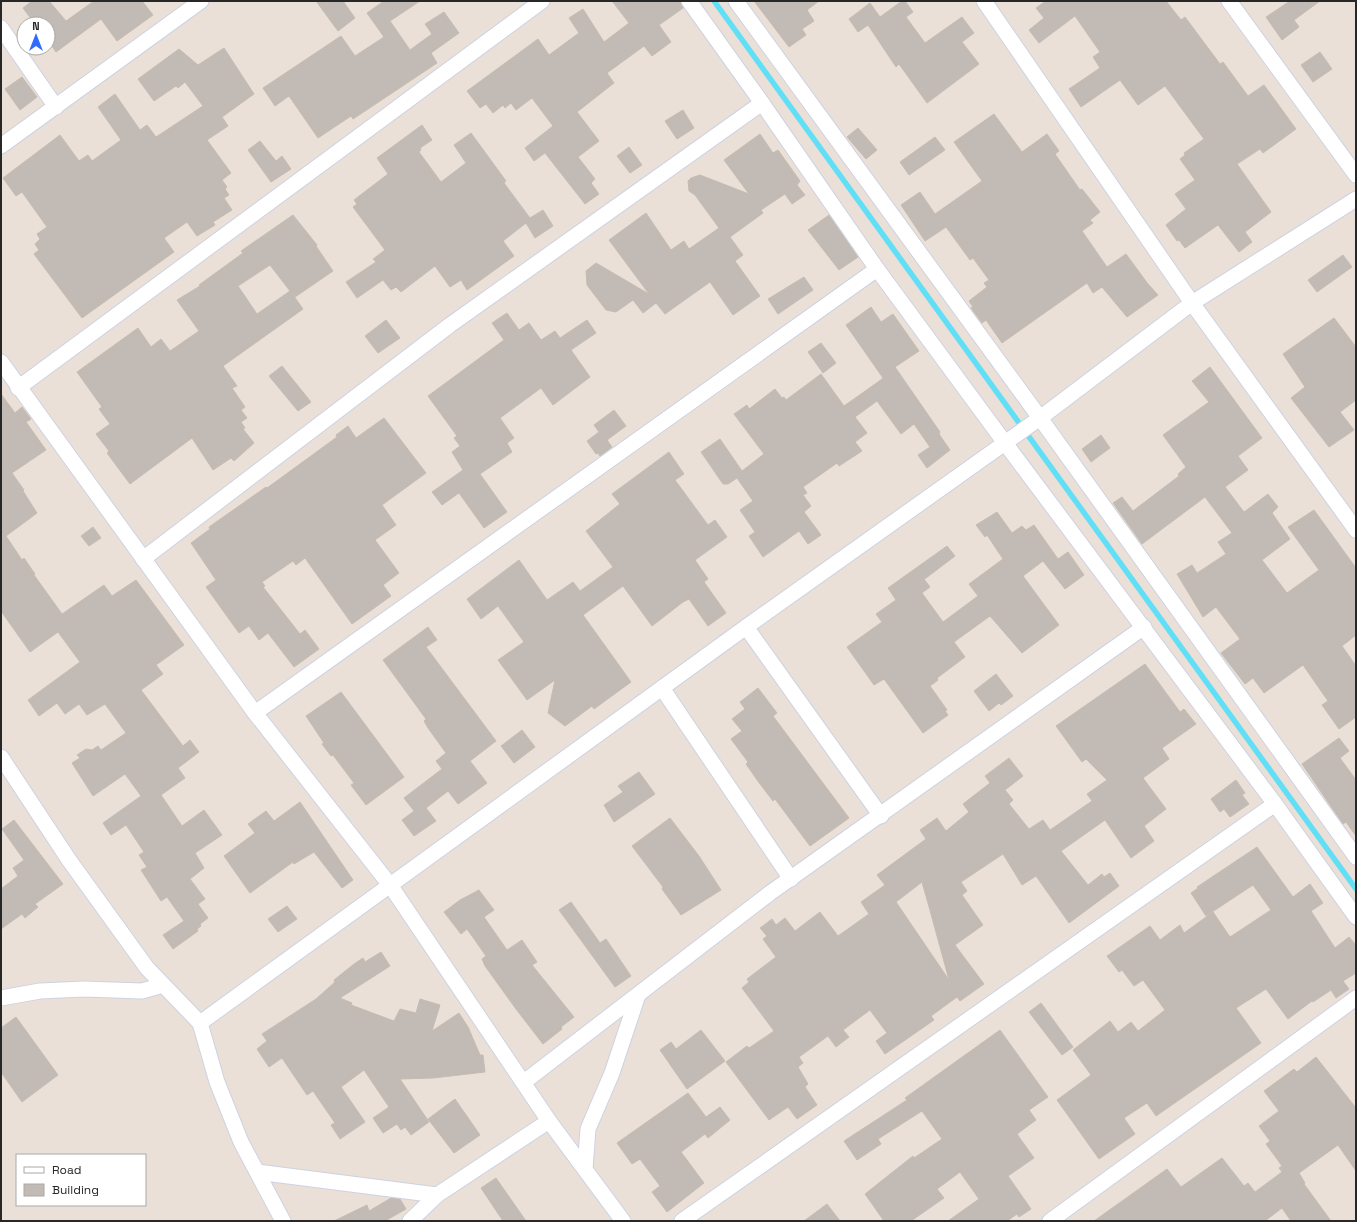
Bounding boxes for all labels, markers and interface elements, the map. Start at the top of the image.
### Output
north arrow [16,16,56,56]
text: N [32,19,40,33]
legend [16,1154,146,1206]
text: Road [52,1162,81,1178]
text: Building [52,1182,99,1198]

